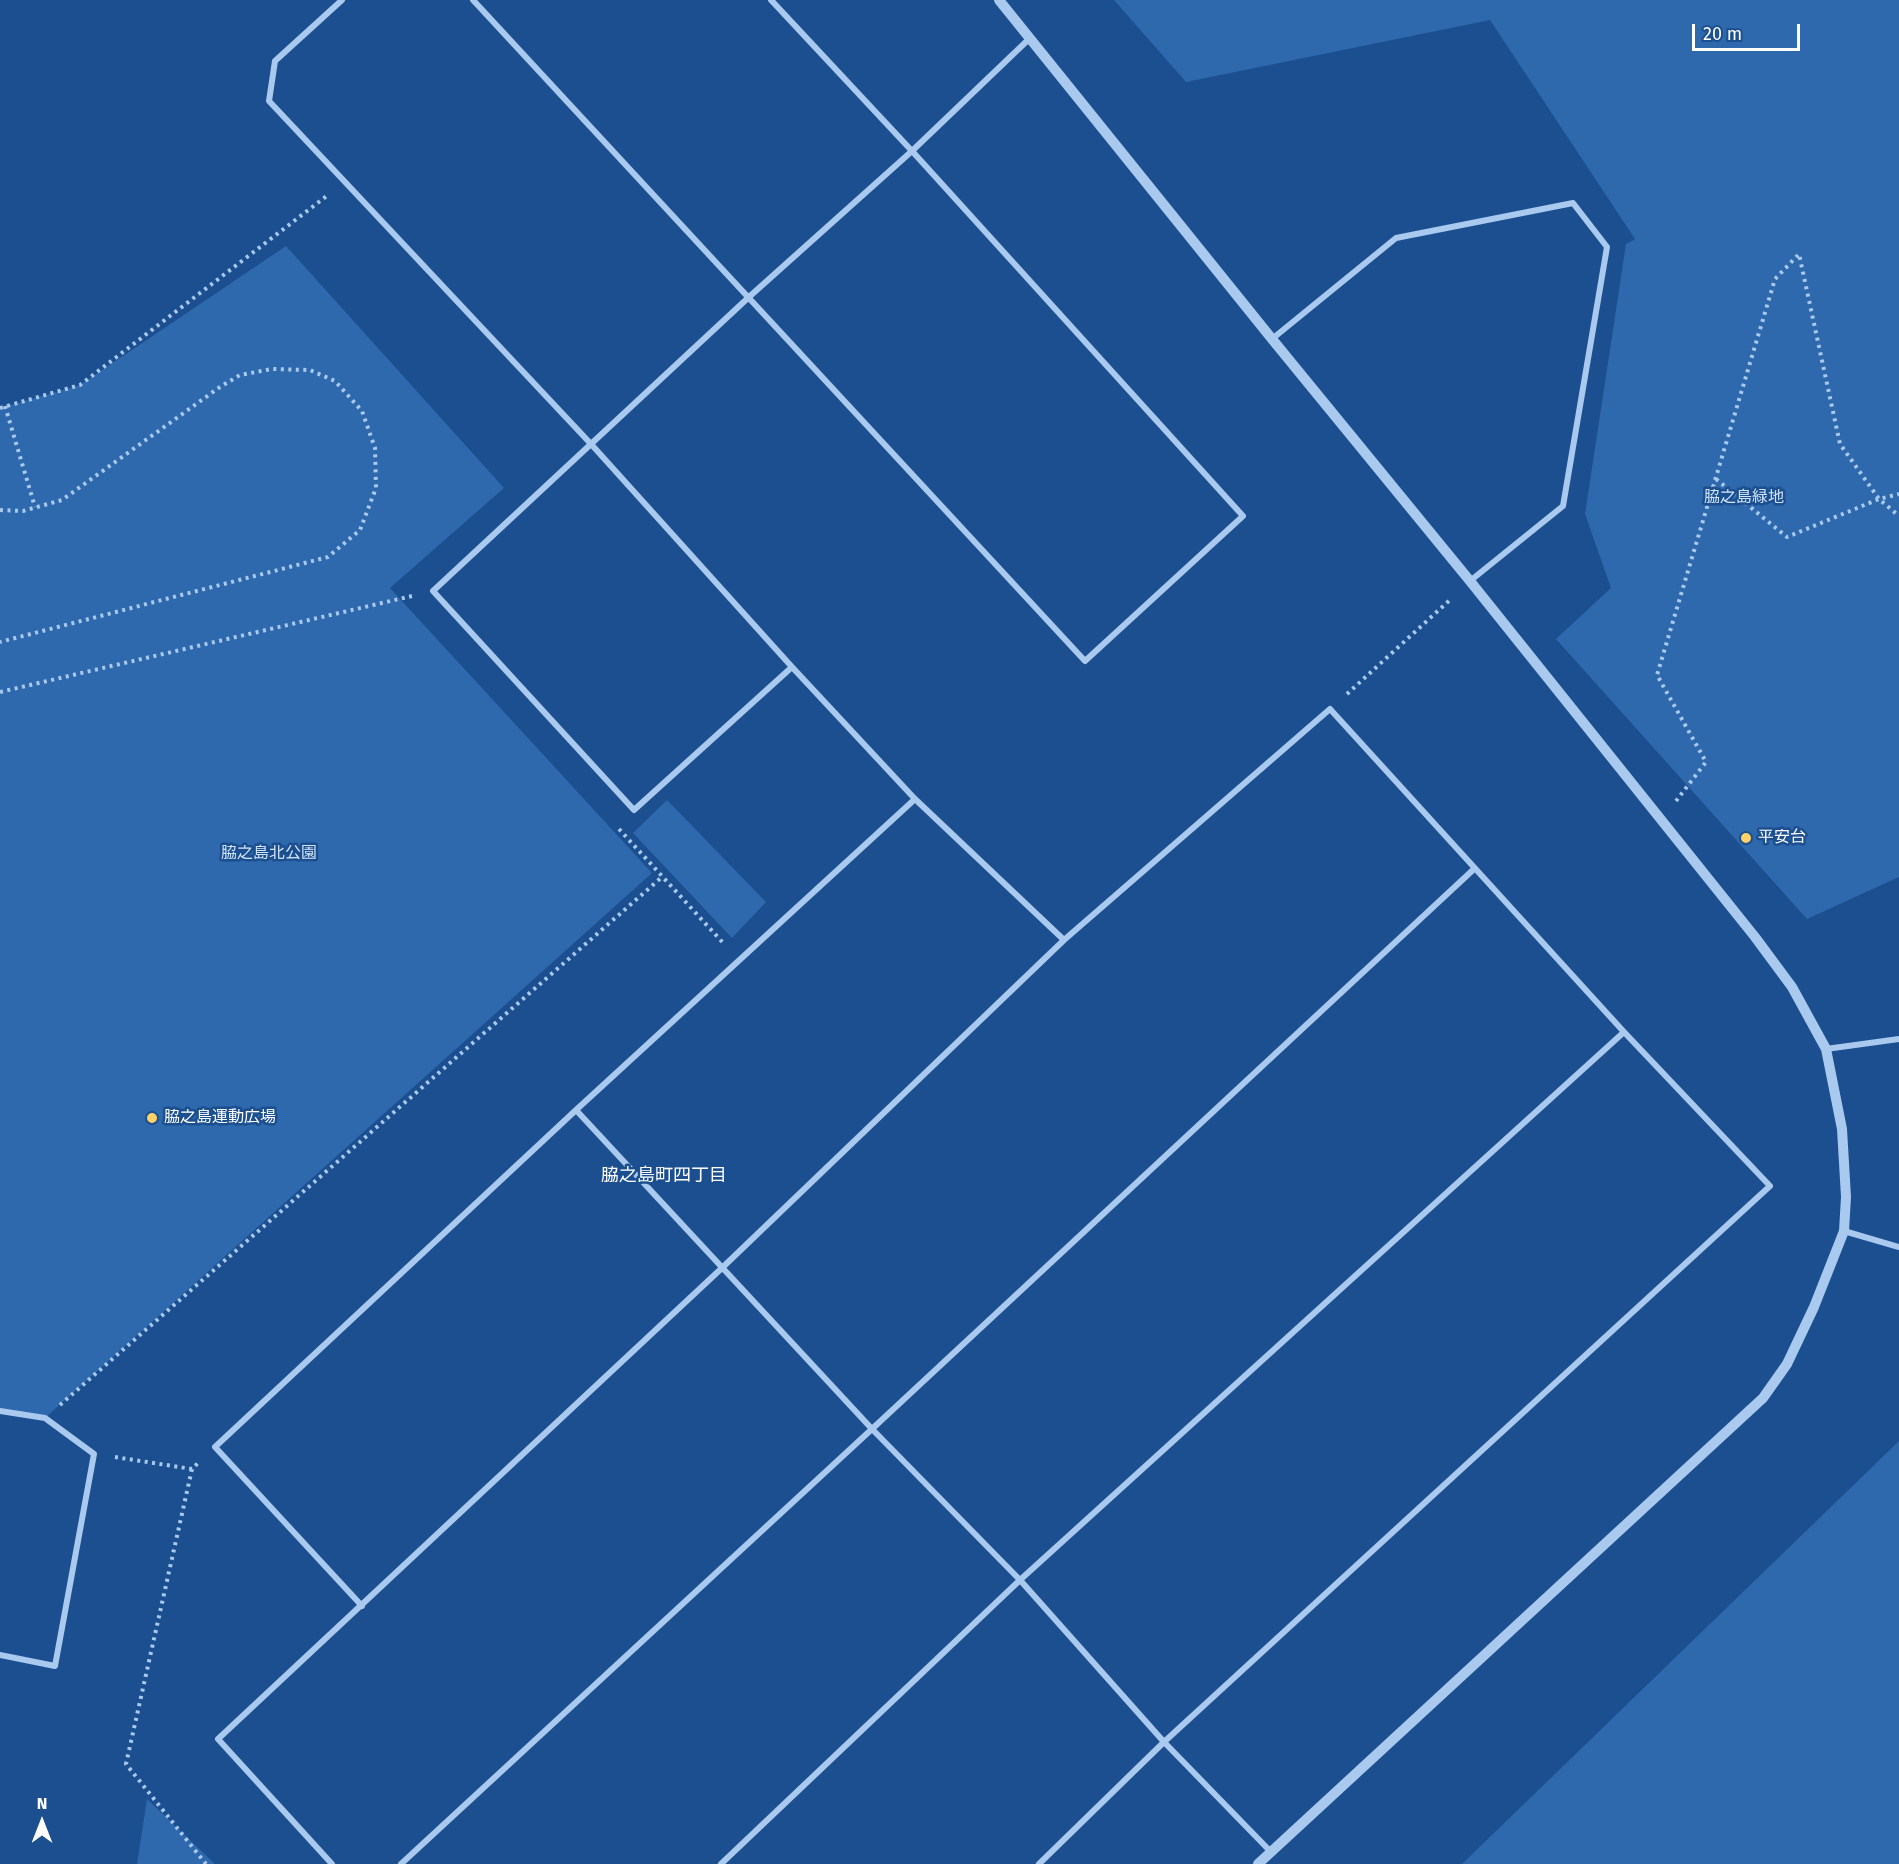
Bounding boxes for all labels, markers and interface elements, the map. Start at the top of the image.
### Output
scale bar [1695,12,1803,50]
text: 20 m [1703,23,1742,45]
park label: 脇之島緑地 [1704,488,1784,508]
place label: 平安台 [1758,828,1806,848]
marker: 平安台 [1739,831,1753,845]
park label: 脇之島北公園 [221,844,317,864]
place label: 脇之島運動広場 [164,1108,276,1128]
marker: 脇之島運動広場 [145,1111,159,1125]
district label: 脇之島町四丁目 [601,1165,727,1187]
north arrow [12,1792,72,1852]
text: N [37,1794,47,1813]

